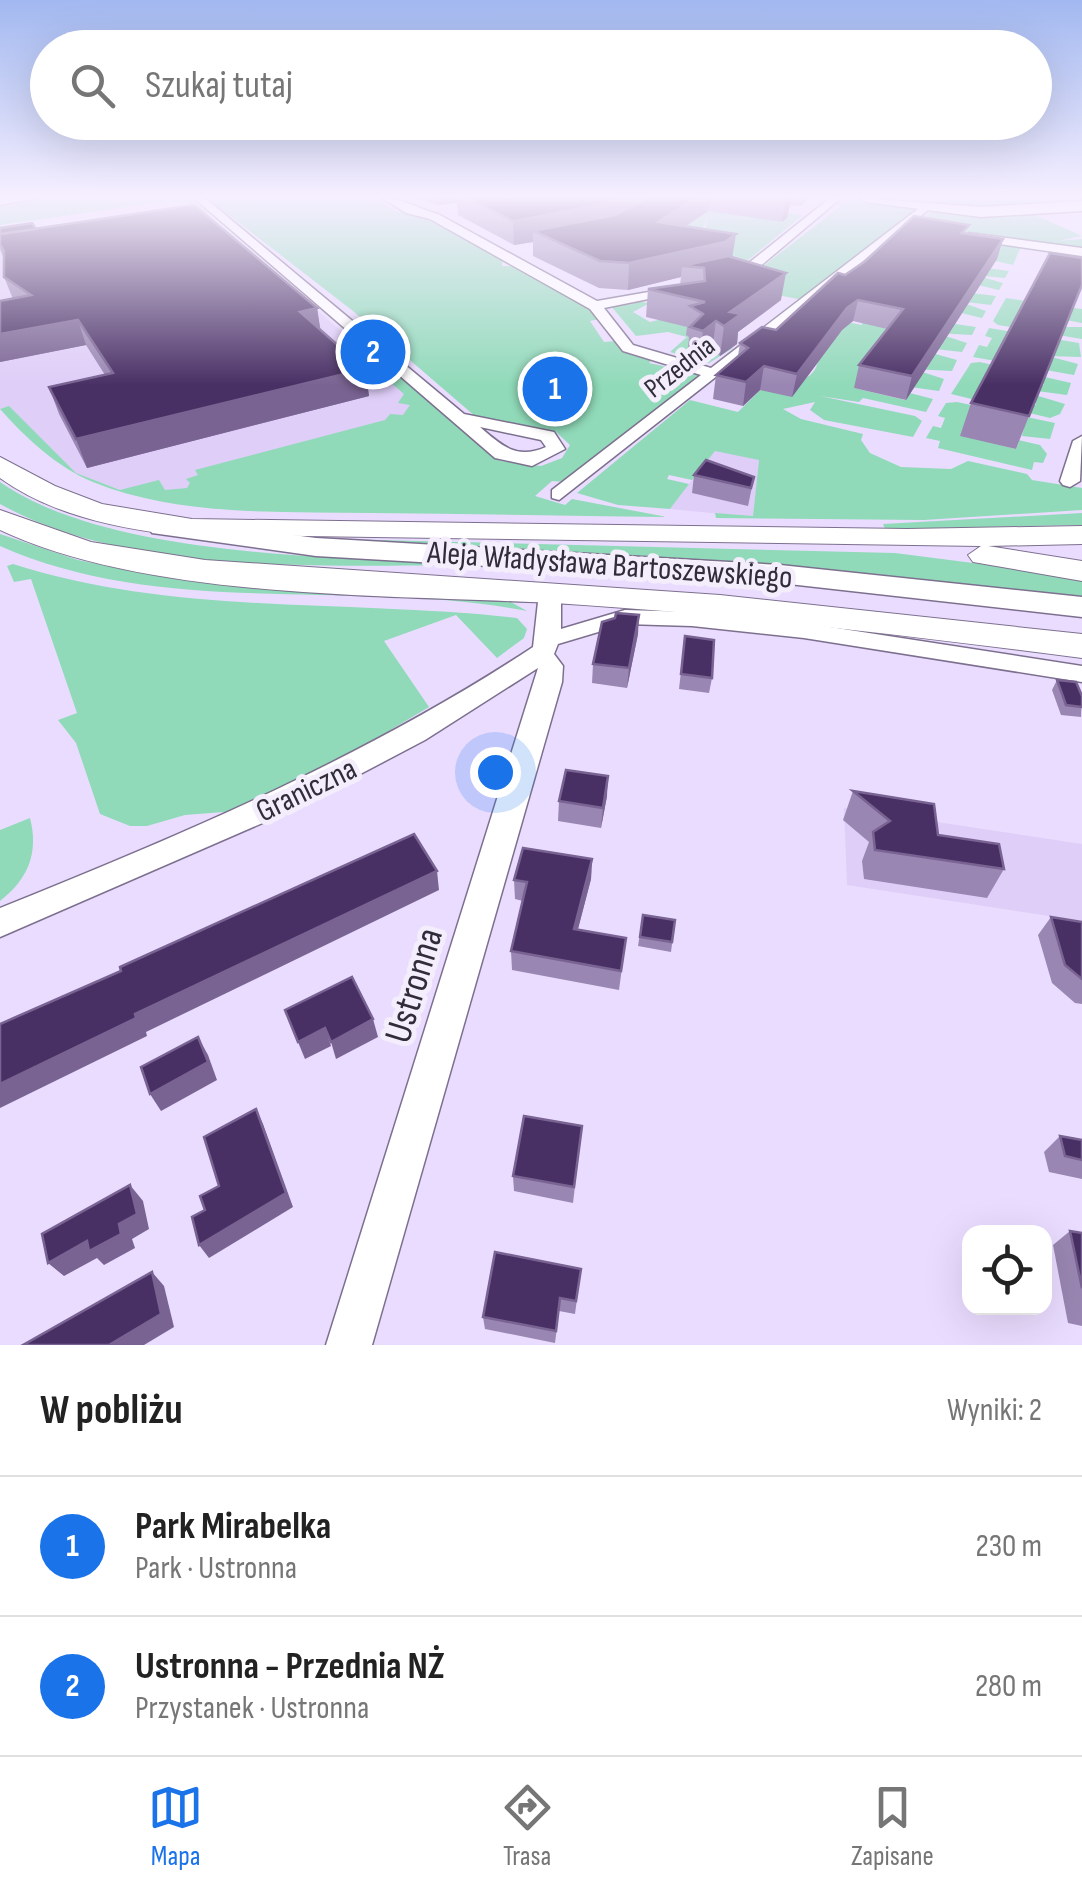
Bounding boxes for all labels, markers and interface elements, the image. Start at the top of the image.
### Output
search box [30,30,1052,140]
icon: search [65,58,120,113]
text: Szukaj tutaj [145,63,293,108]
pin: 2 [340,314,406,390]
street label: Przednia [638,329,722,405]
pin: 1 [522,352,588,426]
street label: Aleja Władysława Bartoszewskiego [425,533,794,598]
your location [470,747,521,798]
street label: Graniczna [250,749,363,831]
street label: Ustronna [376,923,453,1048]
map controls [962,1225,1052,1315]
button: locate [962,1225,1052,1315]
text: W pobliżu [40,1385,183,1436]
text: Wyniki: 2 [947,1391,1042,1430]
text: Park Mirabelka [135,1504,331,1549]
text: 1 [66,1527,79,1566]
text: 230 m [975,1527,1042,1566]
text: Park · Ustronna [135,1549,297,1588]
text: Ustronna - Przednia NŻ [135,1644,445,1689]
text: 2 [65,1667,80,1706]
text: 280 m [975,1667,1042,1706]
text: Przystanek · Ustronna [135,1689,369,1728]
tab: Mapa [148,1780,203,1873]
tab: Trasa [500,1780,555,1873]
tab: Zapisane [851,1780,934,1873]

